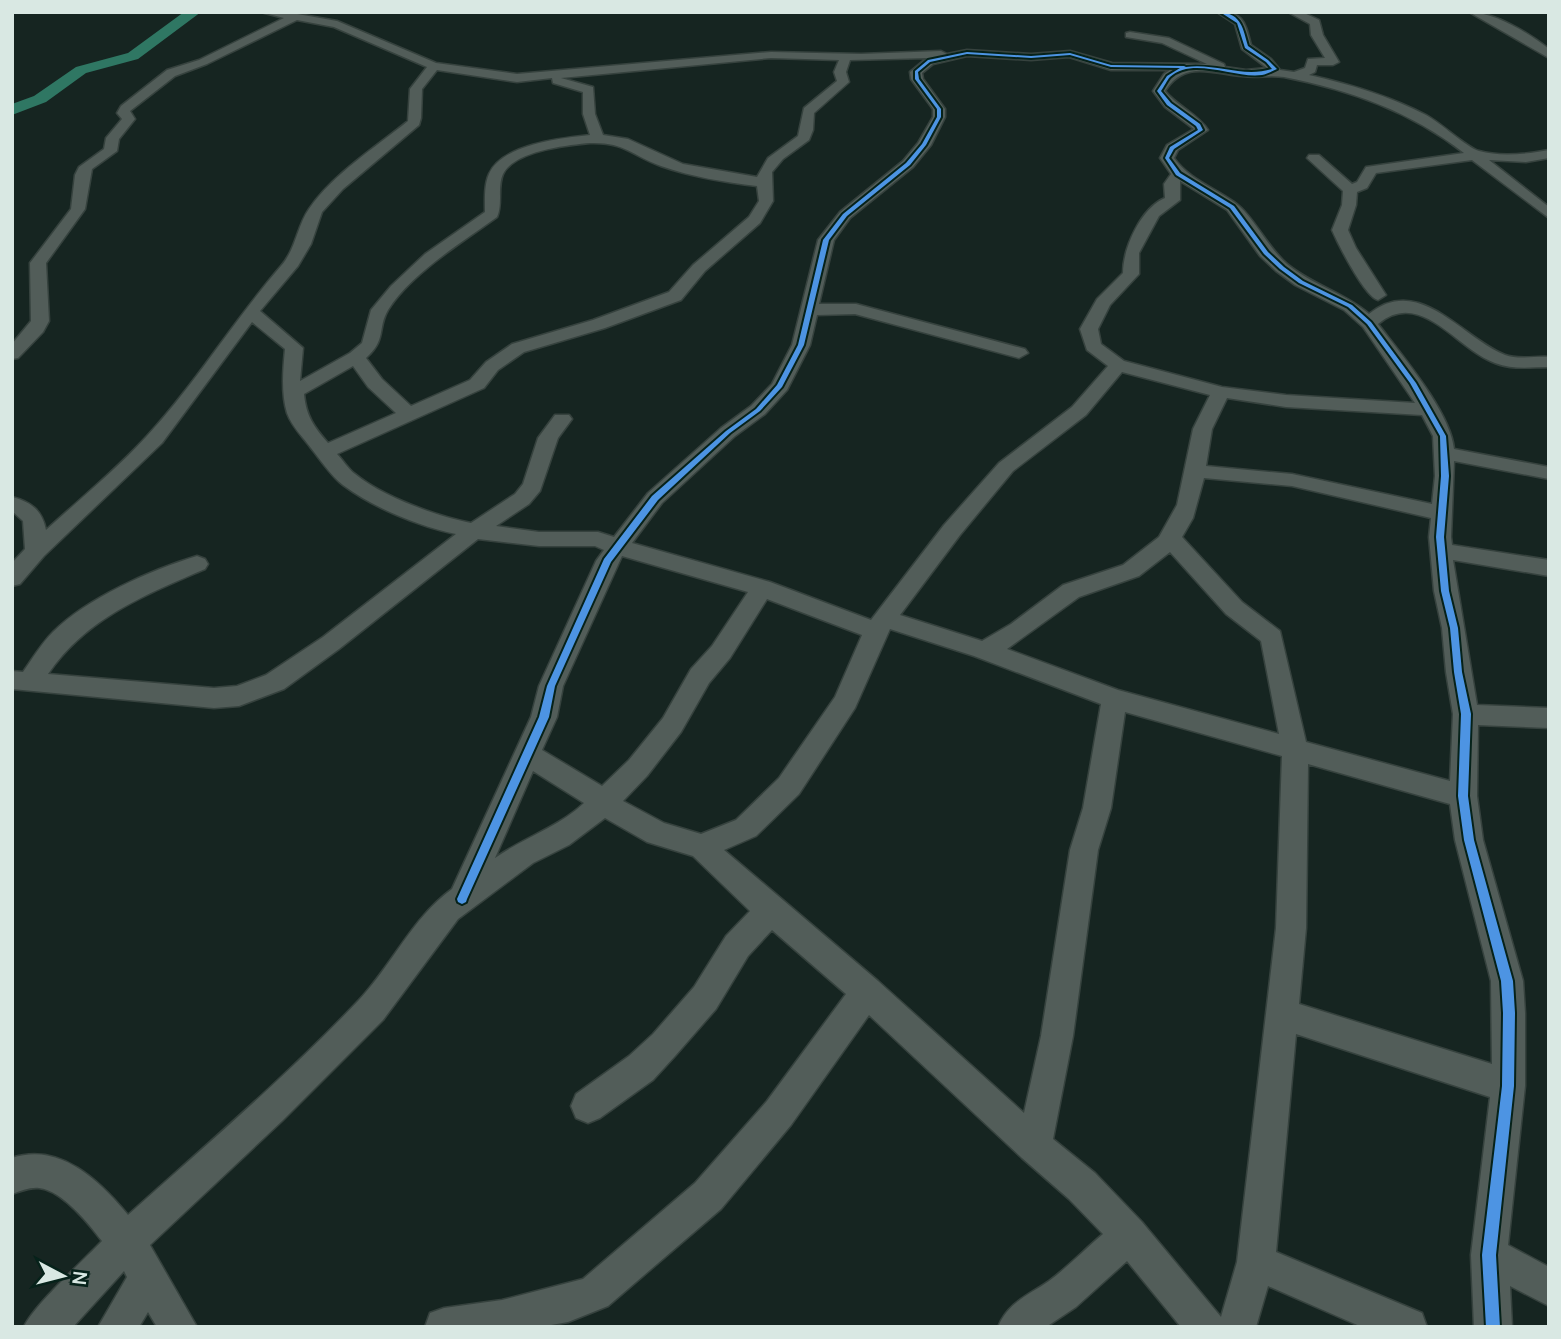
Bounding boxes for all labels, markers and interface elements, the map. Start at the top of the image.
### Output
north arrow [28,1241,98,1311]
text: N [66,1270,94,1286]

